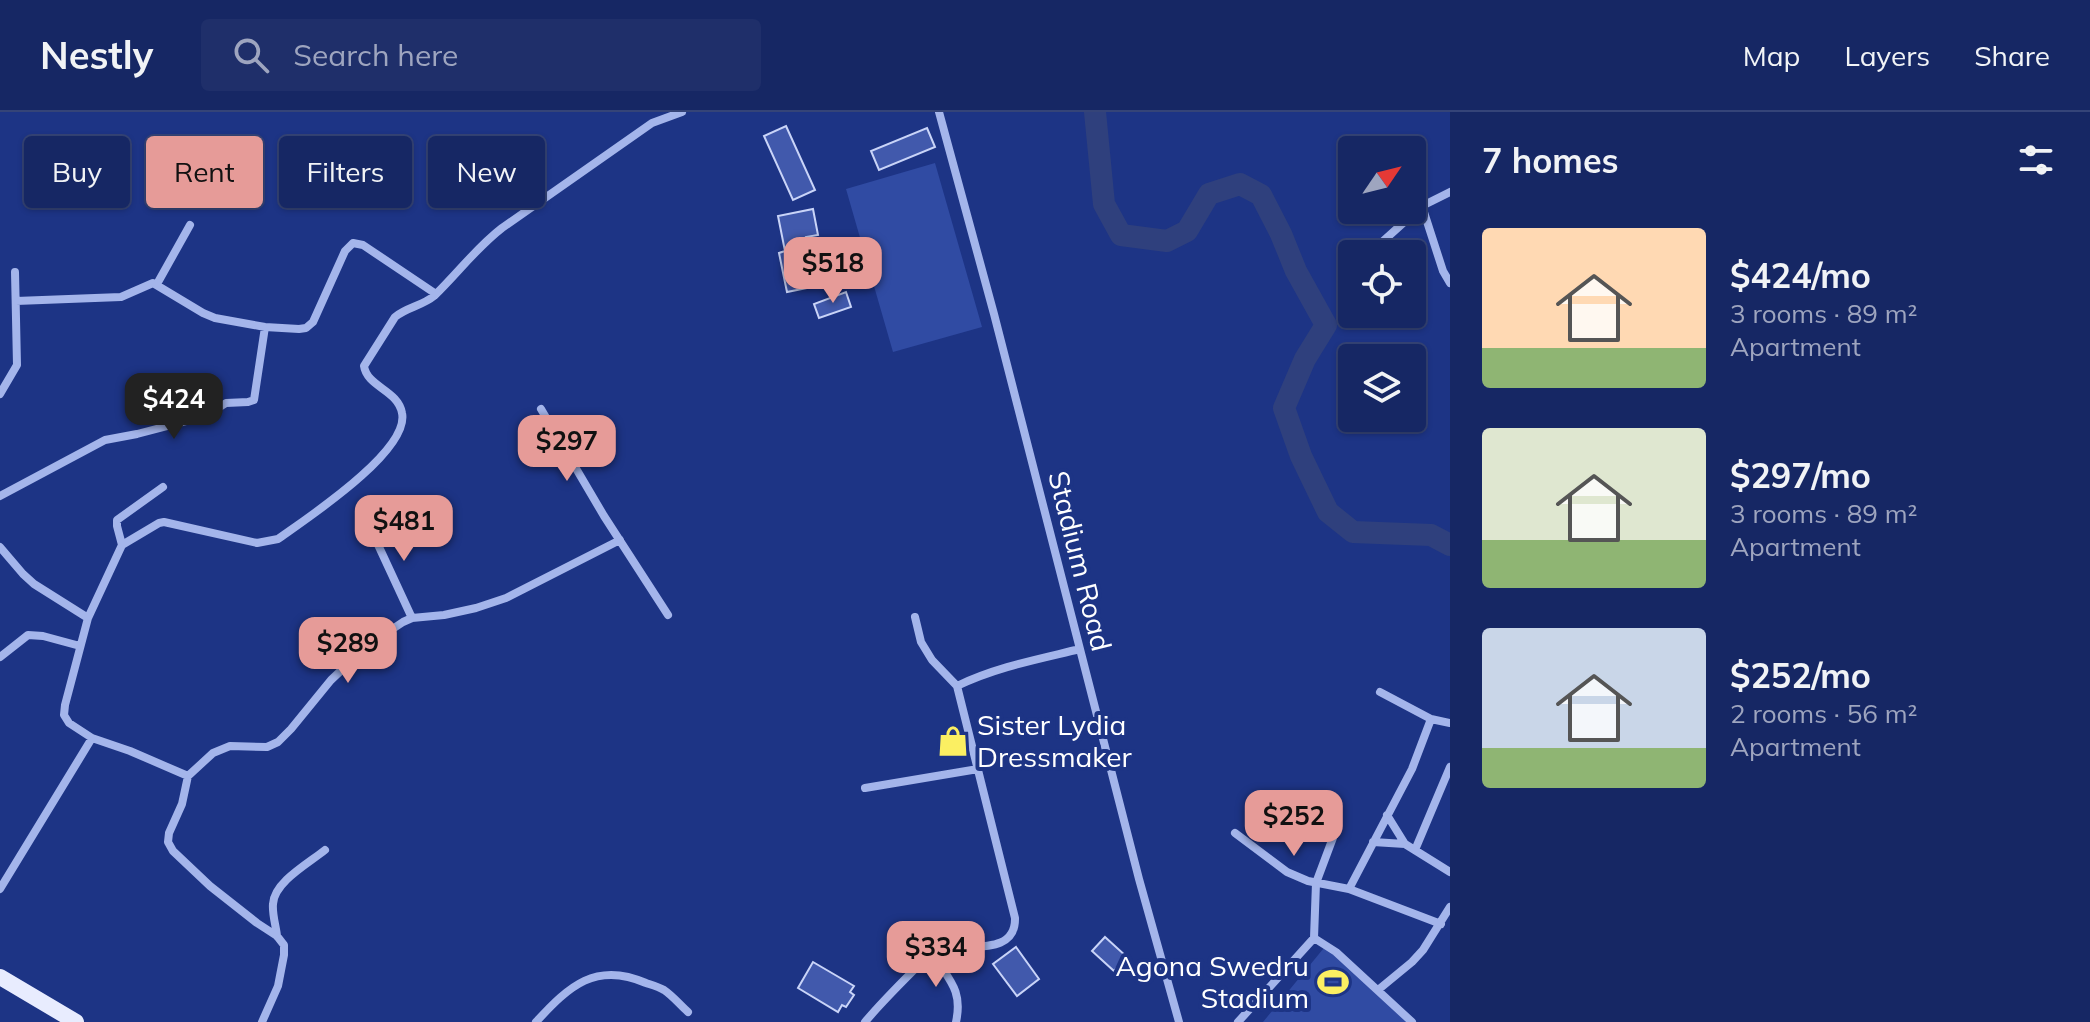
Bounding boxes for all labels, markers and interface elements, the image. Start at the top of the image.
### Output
search box [201,19,761,91]
text: Nestly [40,31,153,79]
icon: search [229,33,273,77]
text: Search here [293,36,458,74]
text: Map [1743,38,1800,73]
text: Layers [1844,38,1930,73]
text: Share [1974,38,2050,73]
chip: Buy [24,136,130,208]
chip: Rent [146,136,263,208]
chip: Filters [279,136,412,208]
chip: New [428,136,545,208]
north arrow [1338,136,1426,224]
map controls [1338,136,1426,432]
icon: filters [2014,138,2058,182]
text: 7 homes [1482,139,1619,182]
pin: $518 [786,237,880,305]
button: locate [1338,240,1426,328]
text: $518 [802,246,864,279]
text: $424/mo [1730,254,1871,297]
icon: home [1546,260,1642,356]
text: 3 rooms · 89 m² [1730,297,1917,330]
text: Apartment [1730,330,1861,363]
button: layers [1338,344,1426,432]
pin: $424 [127,373,221,441]
text: $424 [143,382,205,415]
pin: $297 [520,415,614,483]
text: $297 [536,424,598,457]
text: $297/mo [1730,454,1871,497]
icon: home [1546,460,1642,556]
street label: Stadium Road [1041,467,1120,654]
pin: $481 [357,495,451,563]
text: 3 rooms · 89 m² [1730,497,1917,530]
text: $481 [373,504,435,537]
text: Apartment [1730,530,1861,563]
pin: $289 [301,617,395,685]
text: $289 [317,626,379,659]
text: $252/mo [1730,654,1871,697]
icon: home [1546,660,1642,756]
text: 2 rooms · 56 m² [1730,697,1917,730]
place label: Sister Lydia Dressmaker [977,707,1133,774]
shop icon: Sister Lydia Dressmaker [936,724,970,758]
text: Apartment [1730,730,1861,763]
pin: $252 [1247,790,1341,858]
text: $252 [1263,799,1325,832]
pin: $334 [889,921,983,989]
text: $334 [905,930,967,963]
place label: Agona Swedru Stadium [1115,948,1309,1015]
sports icon: Agona Swedru Stadium [1316,965,1350,999]

